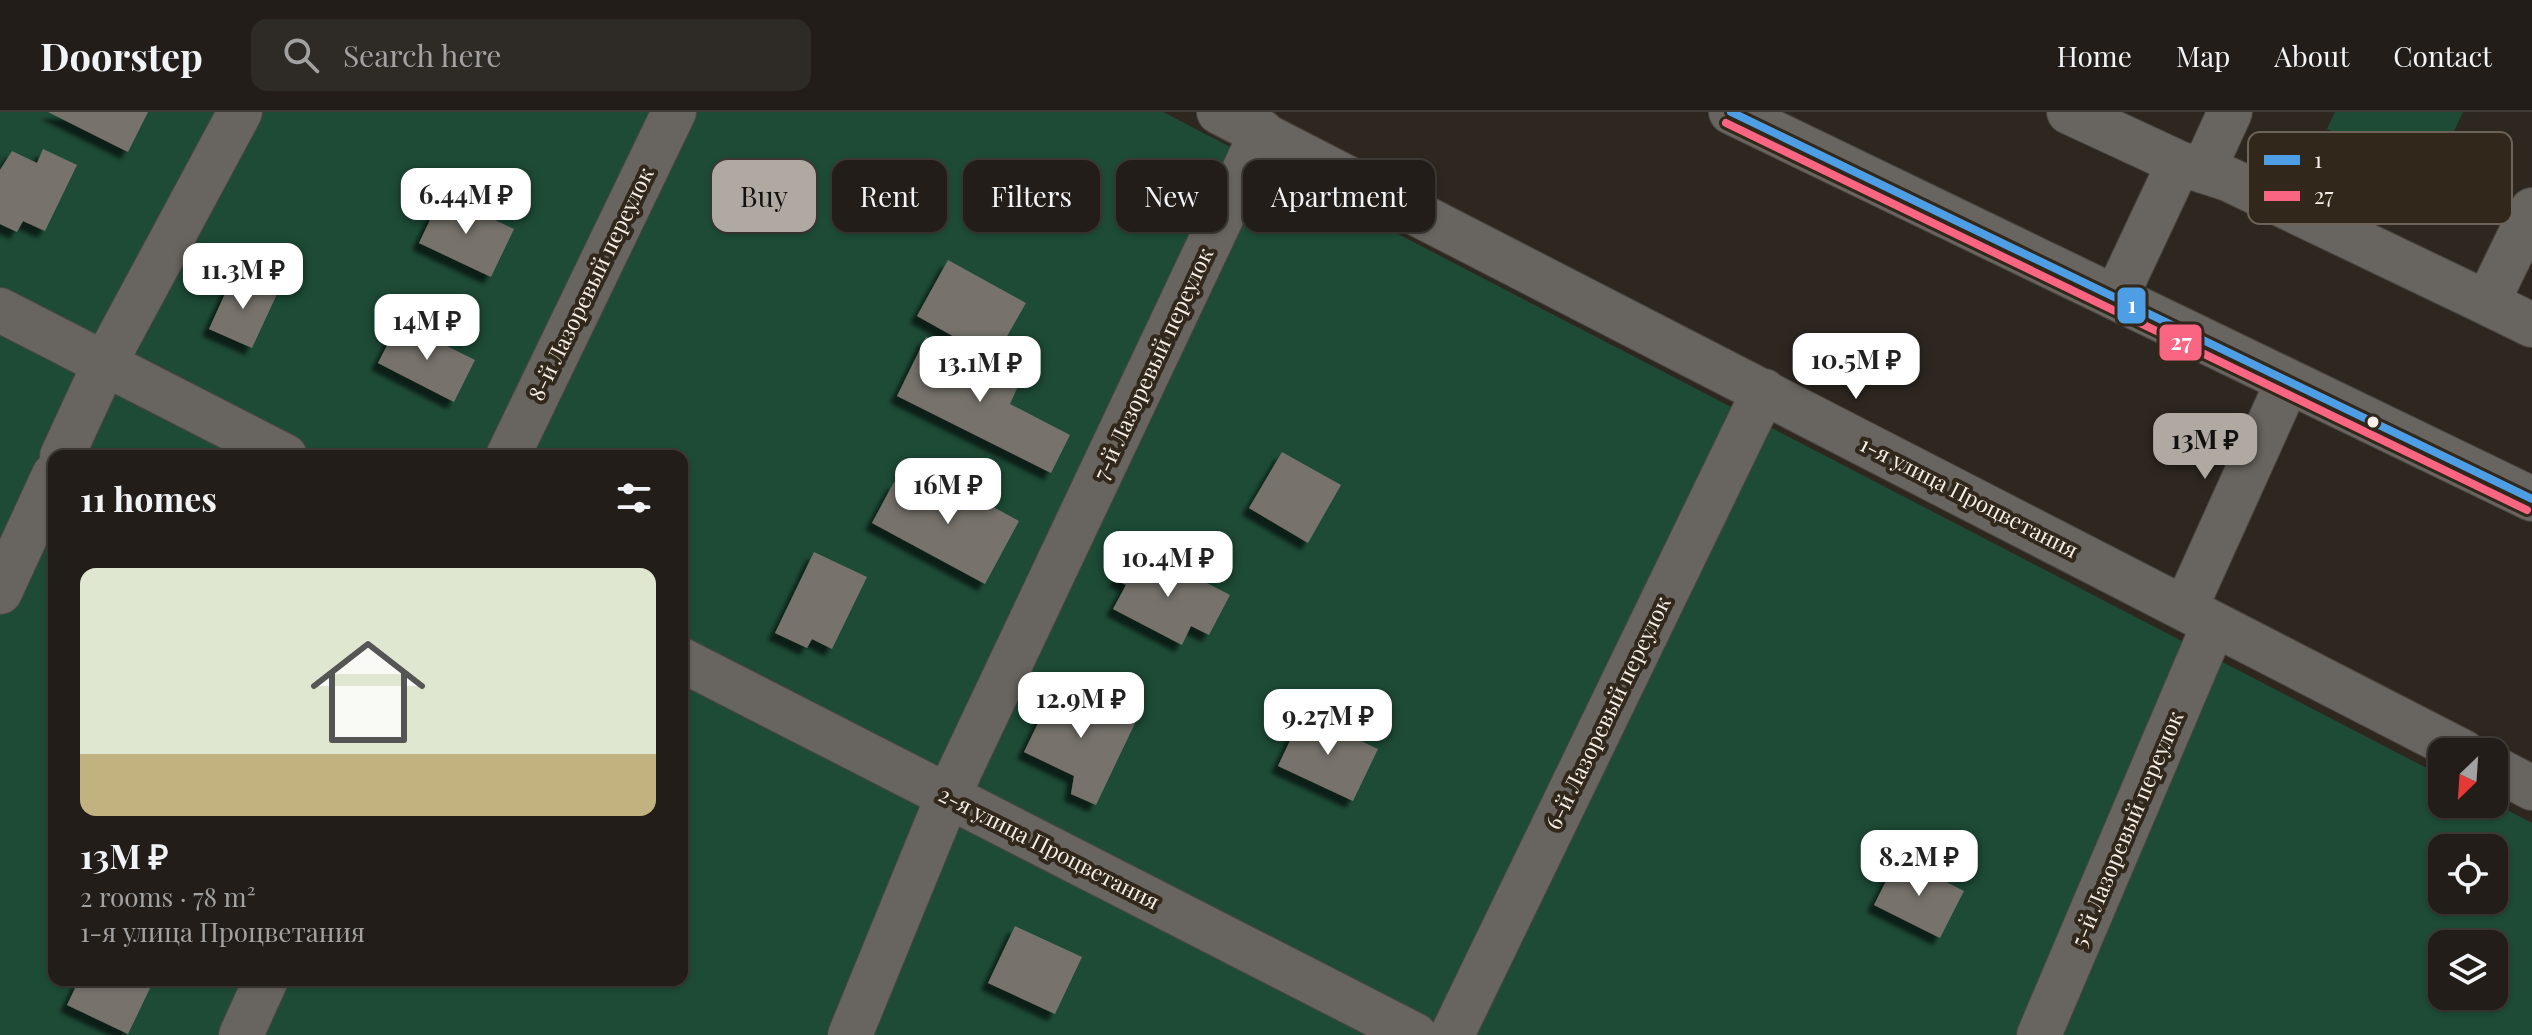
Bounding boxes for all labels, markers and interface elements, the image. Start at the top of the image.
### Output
search box [251,19,811,91]
text: Doorstep [40,30,203,81]
icon: search [279,33,323,77]
text: Search here [343,35,502,75]
text: Home [2057,37,2132,74]
text: Map [2176,37,2230,74]
text: About [2274,37,2349,74]
text: Contact [2393,37,2492,74]
legend [2248,132,2512,224]
text: 1 [2314,144,2322,174]
chip: Buy [712,160,816,232]
chip: Rent [832,160,947,232]
chip: Filters [963,160,1100,232]
chip: New [1116,160,1227,232]
chip: Apartment [1243,160,1435,232]
street label: 8-й Лазоревый переулок [521,162,660,405]
pin: 6.44M ₽ [392,168,540,236]
text: 6.44M ₽ [419,176,513,211]
text: 27 [2314,180,2334,210]
street label: 7-й Лазоревый переулок [1085,242,1219,485]
pin: 11.3M ₽ [169,243,317,311]
text: 11.3M ₽ [201,251,285,286]
line badge: 1 [2116,286,2147,325]
text: 1 [2128,289,2136,319]
pin: 14M ₽ [371,294,483,362]
text: 14M ₽ [393,302,461,337]
line badge: 27 [2158,323,2203,362]
text: 27 [2170,326,2192,356]
pin: 10.5M ₽ [1782,333,1930,401]
pin: 13.1M ₽ [906,336,1054,404]
text: 10.5M ₽ [1811,341,1901,376]
text: 13.1M ₽ [938,344,1022,379]
pin: 13M ₽ [2149,413,2261,481]
unlabelled marker [2365,414,2381,430]
text: 13M ₽ [2171,421,2239,456]
street label: 1-я улица Процветания [1855,428,2084,564]
pin: 16M ₽ [892,458,1004,526]
text: 16M ₽ [913,466,983,501]
text: 11 homes [80,475,217,521]
icon: filters [612,476,656,520]
pin: 10.4M ₽ [1094,531,1242,599]
text: 10.4M ₽ [1122,539,1214,574]
street label: 6-й Лазоревый переулок [1538,591,1677,834]
icon: home [296,620,440,764]
pin: 12.9M ₽ [1007,672,1155,740]
text: 12.9M ₽ [1036,680,1126,715]
pin: 9.27M ₽ [1254,689,1402,757]
text: 9.27M ₽ [1282,697,1374,732]
street label: 5-й Лазоревый переулок [2063,706,2190,951]
north arrow [2428,738,2508,818]
map controls [2428,738,2508,1010]
street label: 2-я улица Процветания [934,778,1165,916]
pin: 8.2M ₽ [1854,830,1984,898]
text: 13M ₽ [80,832,169,878]
button: locate [2428,834,2508,914]
text: 8.2M ₽ [1879,838,1959,873]
text: 2 rooms · 78 m² [80,879,255,914]
text: 1-я улица Процветания [80,914,365,949]
button: layers [2428,930,2508,1010]

